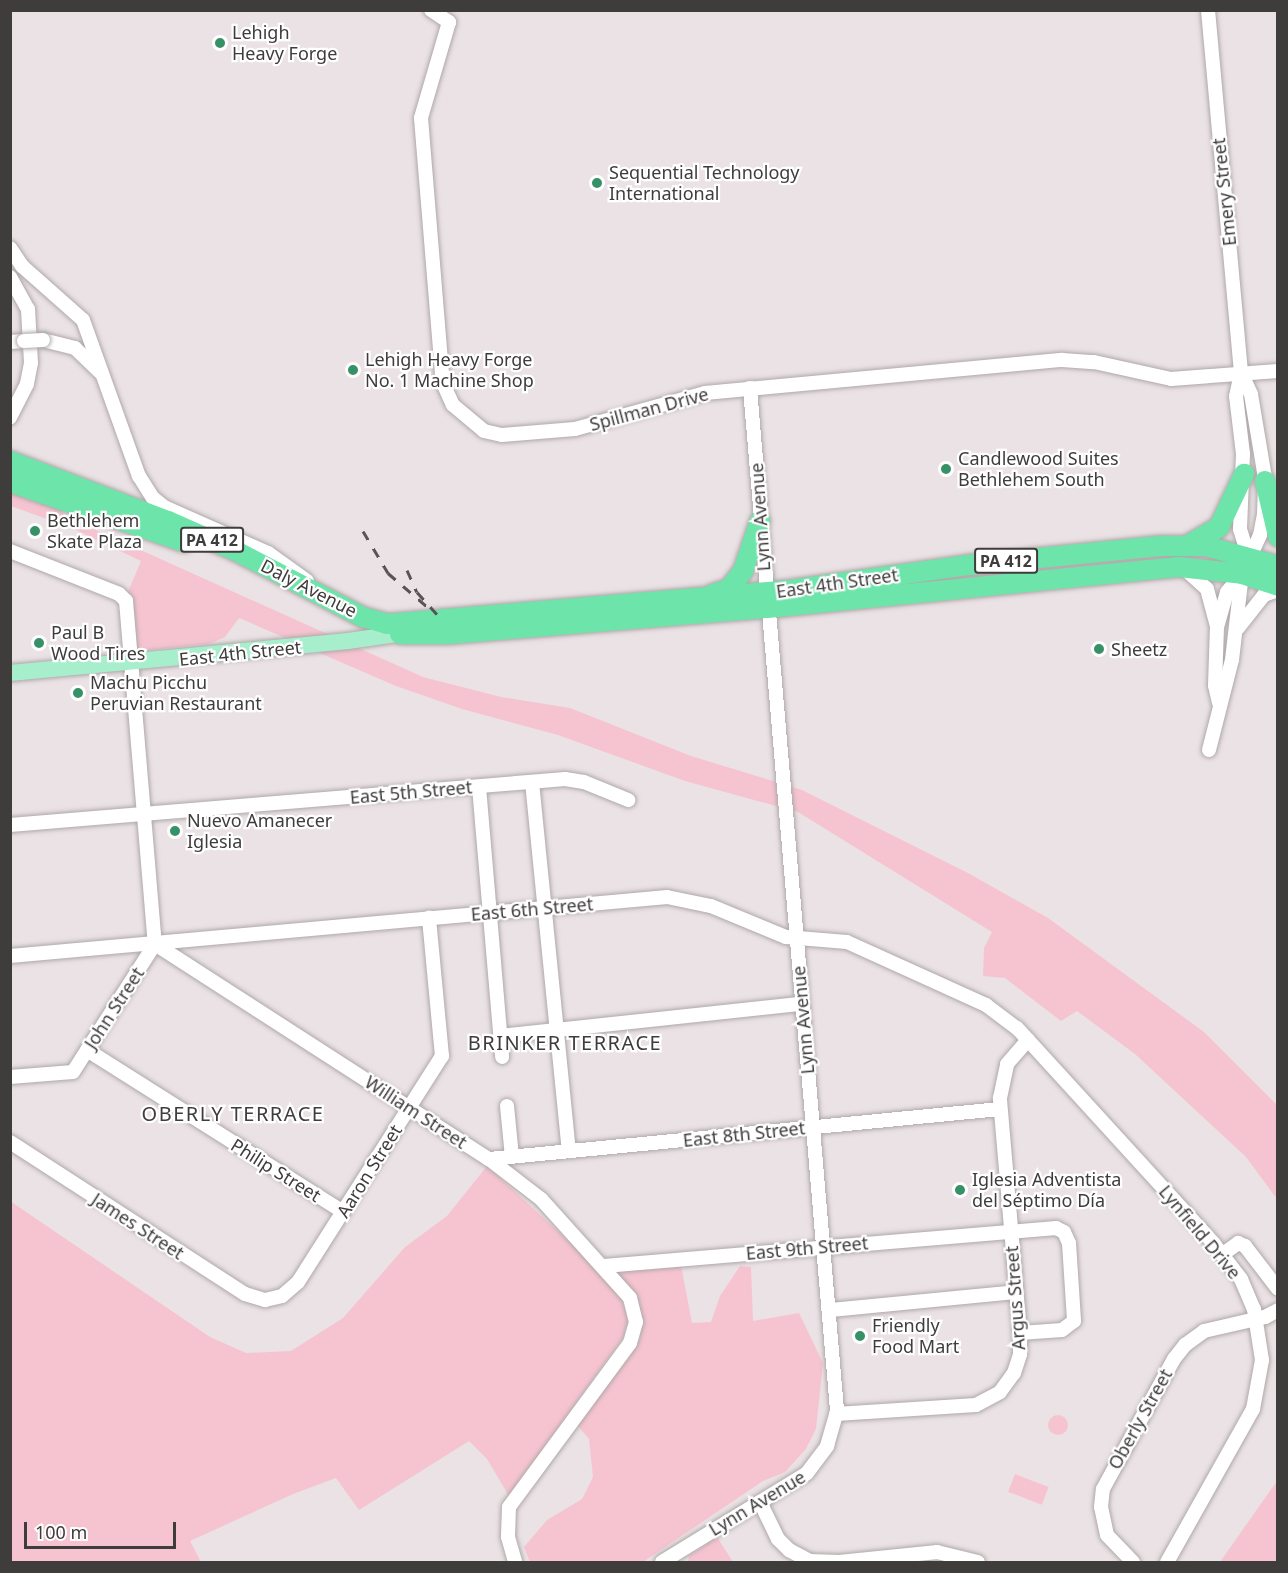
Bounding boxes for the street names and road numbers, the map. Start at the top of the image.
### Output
street label: Emery Street [1208,137,1240,247]
street label: Spillman Drive [587,383,711,435]
street label: Lynn Avenue [745,462,775,572]
road number: PA 412 [179,527,245,553]
road number: PA 412 [973,548,1039,574]
street label: Daly Avenue [257,555,361,621]
street label: East 4th Street [775,564,899,602]
street label: East 4th Street [178,636,302,670]
street label: East 5th Street [349,776,473,808]
street label: East 6th Street [470,893,594,925]
street label: John Street [80,963,148,1053]
street label: Lynn Avenue [788,965,818,1075]
street label: William Street [361,1071,471,1153]
street label: East 8th Street [682,1117,806,1151]
street label: Aaron Street [332,1120,406,1222]
street label: Philip Street [227,1134,325,1206]
street label: Lynfield Drive [1155,1181,1245,1283]
street label: James Street [88,1188,188,1264]
street label: East 9th Street [745,1232,869,1264]
street label: Argus Street [1001,1245,1029,1351]
street label: Oberly Street [1104,1365,1176,1473]
street label: Lynn Avenue [705,1466,809,1540]

